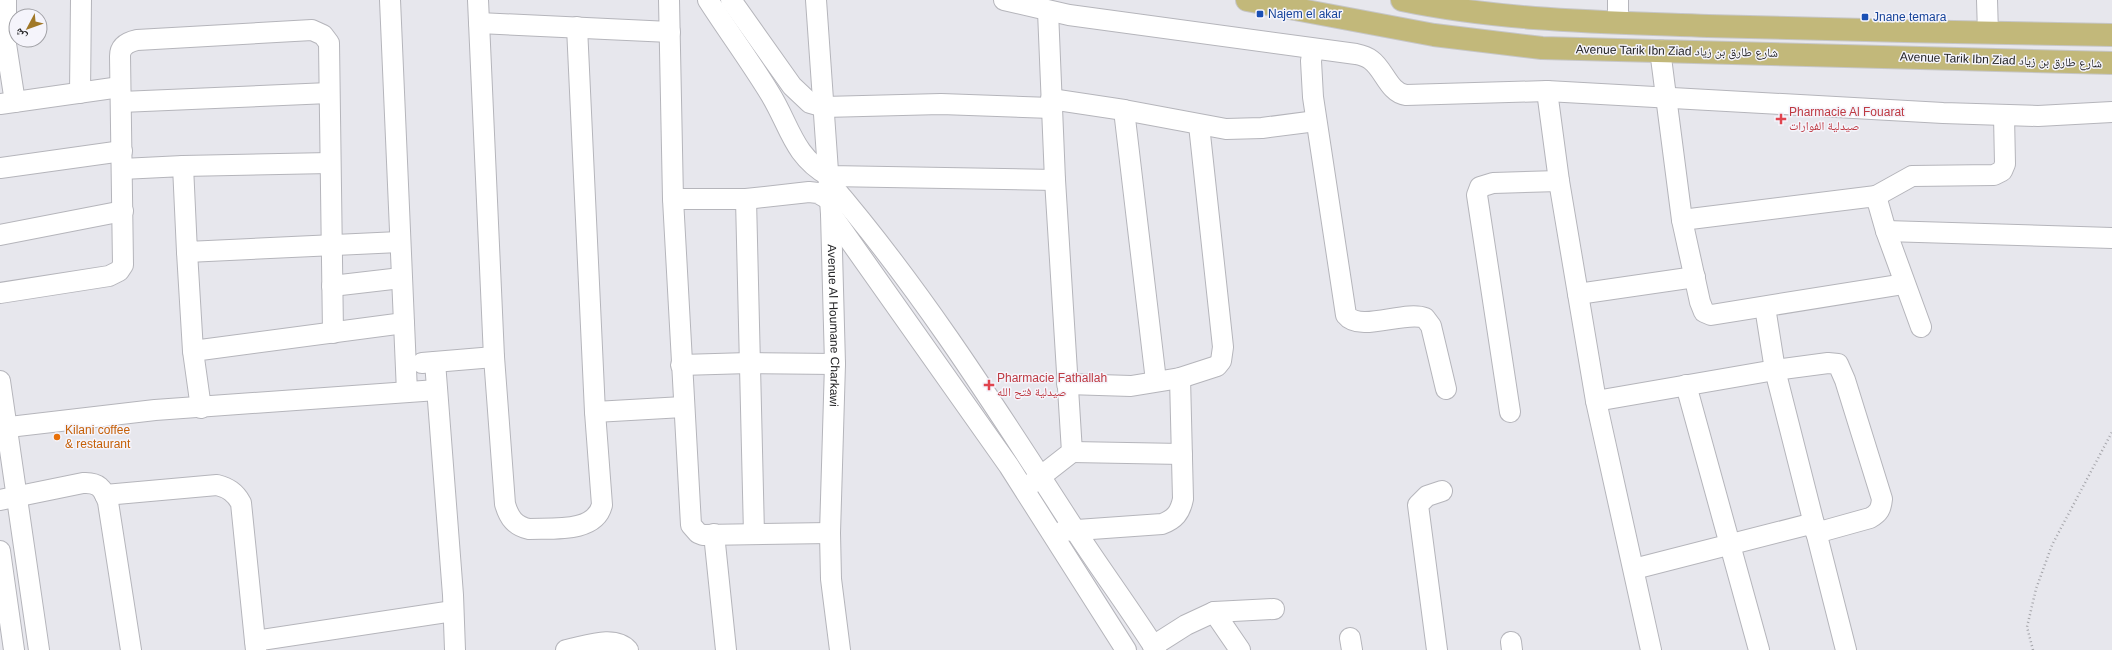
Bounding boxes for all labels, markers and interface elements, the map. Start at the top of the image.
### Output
place label: Najem el akar [1268,7,1342,21]
north arrow [8,8,48,48]
marker: Najem el akar [1255,9,1265,19]
place label: Jnane temara [1873,10,1947,24]
marker: Jnane temara [1860,12,1870,22]
text: ش [12,25,30,43]
street label: Avenue Tarik Ibn Ziad شارع طارق بن زياد [1576,42,1778,61]
street label: Avenue Tarik Ibn Ziad شارع طارق بن زياد [1900,49,2102,72]
place label: Pharmacie Al Fouarat صيدلية الفوارات [1789,105,1905,133]
marker: Pharmacie Al Fouarat صيدلية الفوارات [1776,114,1786,124]
street label: Avenue Al Houmane Charkawi [825,244,842,407]
place label: Pharmacie Fathallah صيدلية فتح الله [997,371,1107,399]
marker: Pharmacie Fathallah صيدلية فتح الله [984,380,994,390]
place label: Kilani coffee & restaurant [65,423,131,451]
marker: Kilani coffee & restaurant [52,432,62,442]

